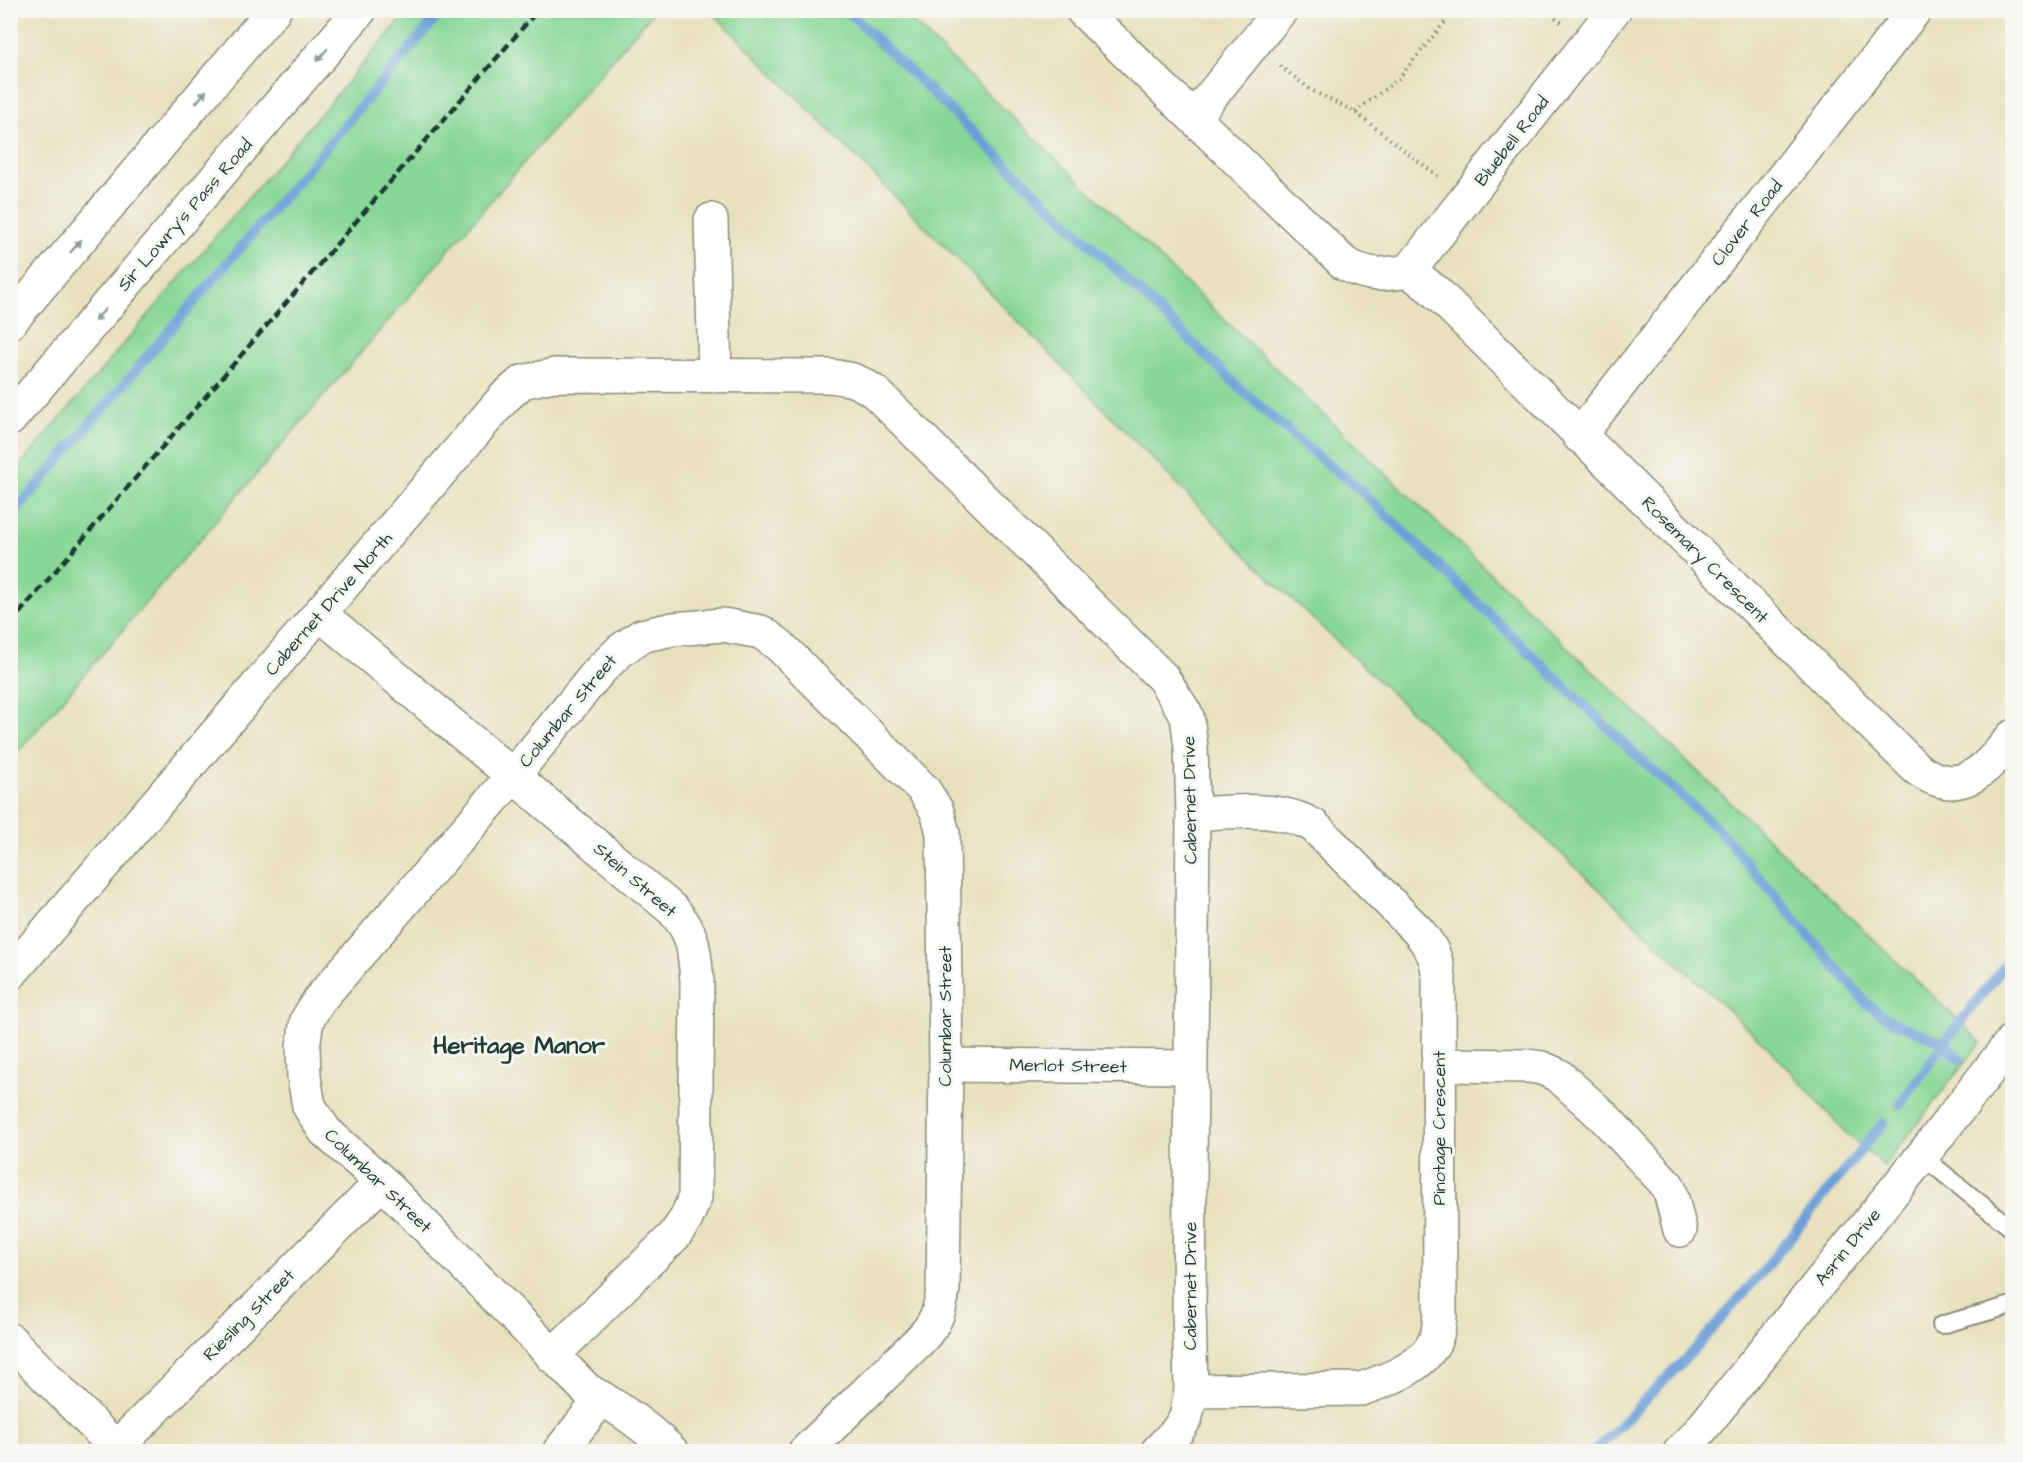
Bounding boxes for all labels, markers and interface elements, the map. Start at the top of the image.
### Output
one-way arrow [316,47,329,62]
one-way arrow [195,89,208,105]
street label: Bluebell Road [1469,91,1555,191]
street label: Sir Lowry's Pass Road [112,133,259,297]
street label: Clover Road [1705,175,1789,271]
one-way arrow [69,239,82,254]
one-way arrow [94,307,107,322]
street label: Rosemary Crescent [1635,491,1775,630]
street label: Cabernet Drive North [260,527,399,681]
street label: Columbar Street [513,648,623,773]
street label: Cabernet Drive [1176,735,1204,864]
street label: Stein Street [588,837,683,924]
street label: Columbar Street [933,945,958,1086]
district label: Heritage Manor [433,1029,606,1064]
street label: Pinotage Crescent [1427,1050,1453,1205]
street label: Merlot Street [1009,1052,1128,1080]
street label: Columbar Street [319,1123,438,1239]
street label: Asrin Drive [1809,1203,1887,1291]
street label: Cabernet Drive [1178,1222,1203,1350]
street label: Riesling Street [197,1263,302,1367]

